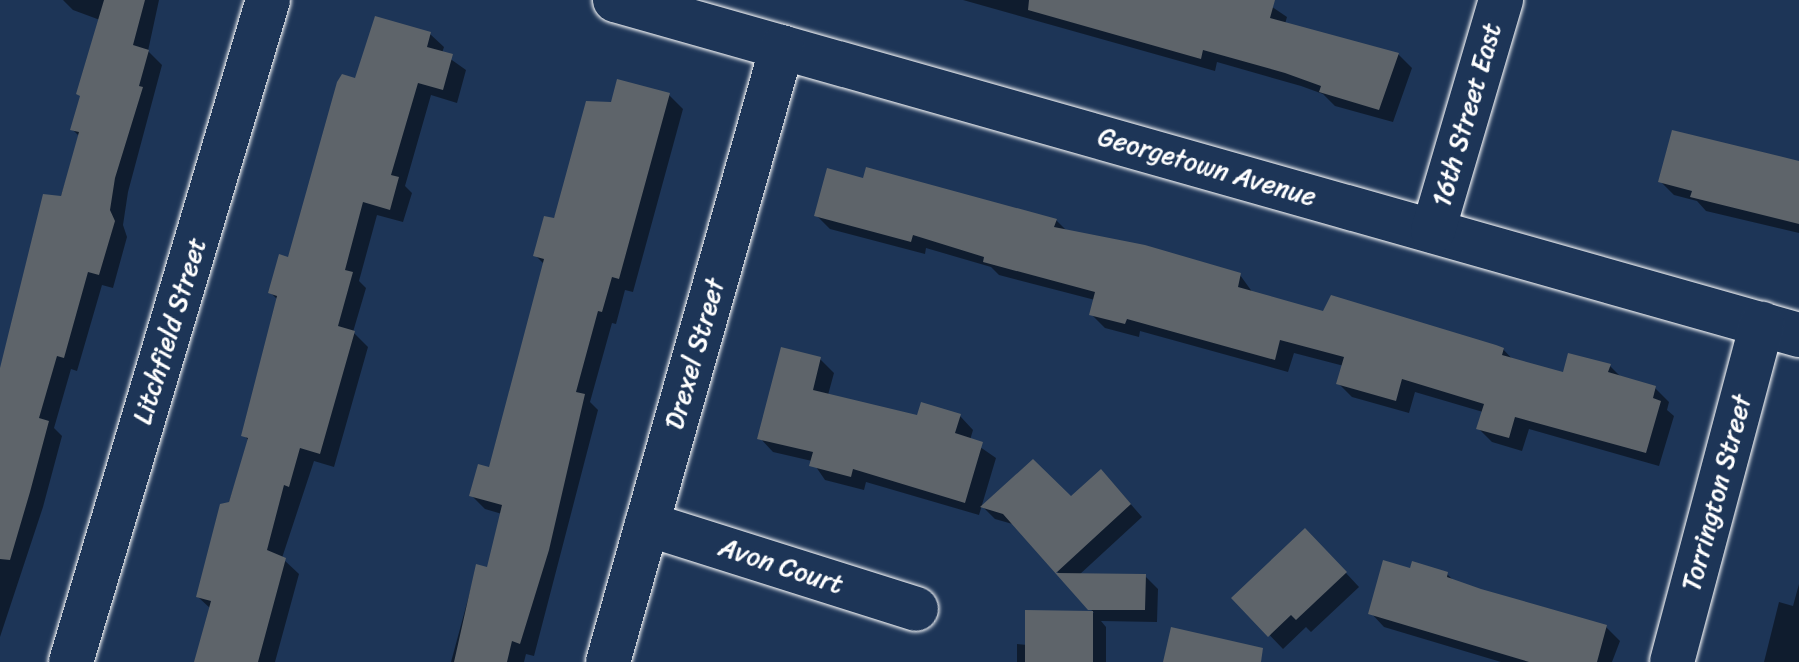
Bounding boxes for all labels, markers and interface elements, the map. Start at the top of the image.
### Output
street label: 16th Street East [1426,19,1508,211]
street label: Georgetown Avenue [1095,121,1319,213]
street label: Litchfield Street [127,234,213,428]
street label: Drexel Street [659,275,731,433]
street label: Torrington Street [1676,392,1758,594]
street label: Avon Court [715,531,847,601]

